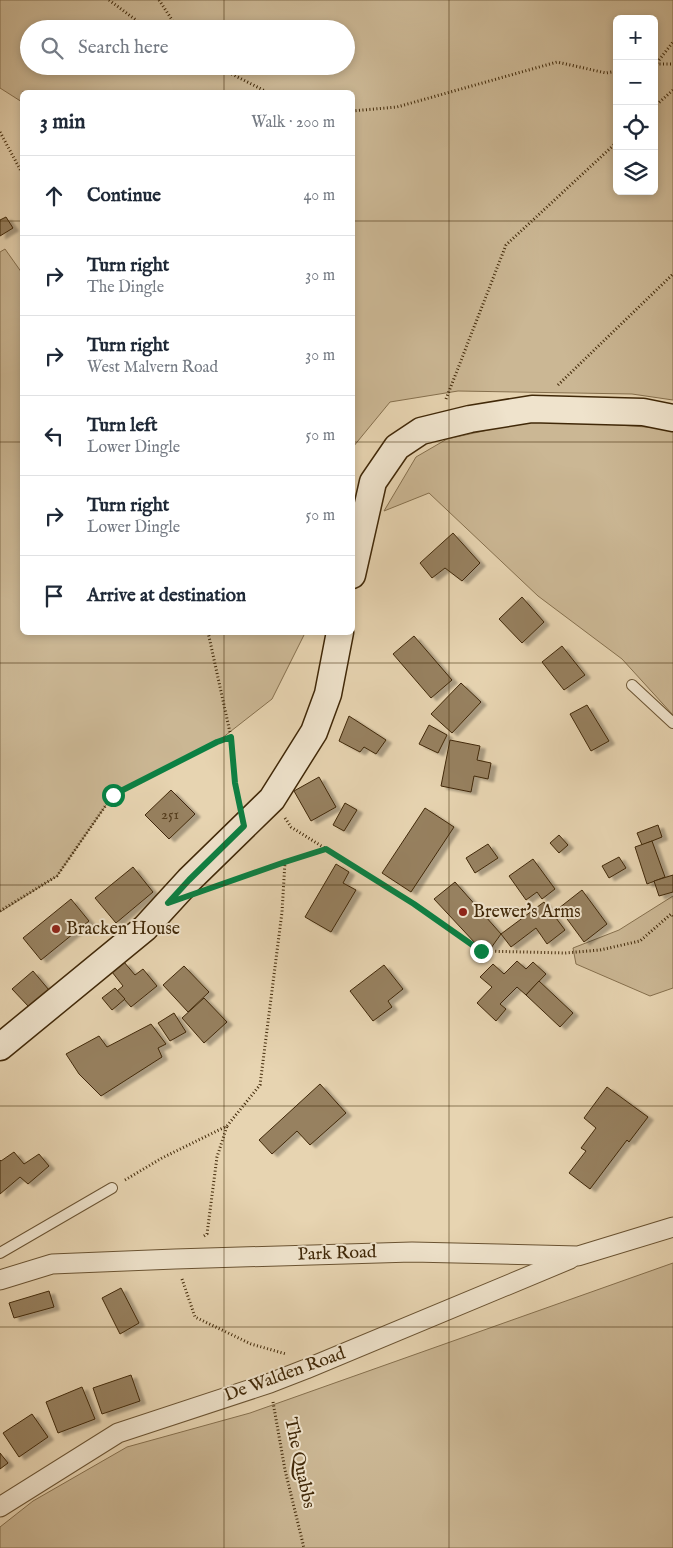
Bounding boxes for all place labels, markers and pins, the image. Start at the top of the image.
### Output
place label: Brewer's Arms [473,901,581,924]
marker: Brewer's Arms [457,906,469,918]
place label: Bracken House [66,918,180,941]
marker: Bracken House [50,923,62,935]

